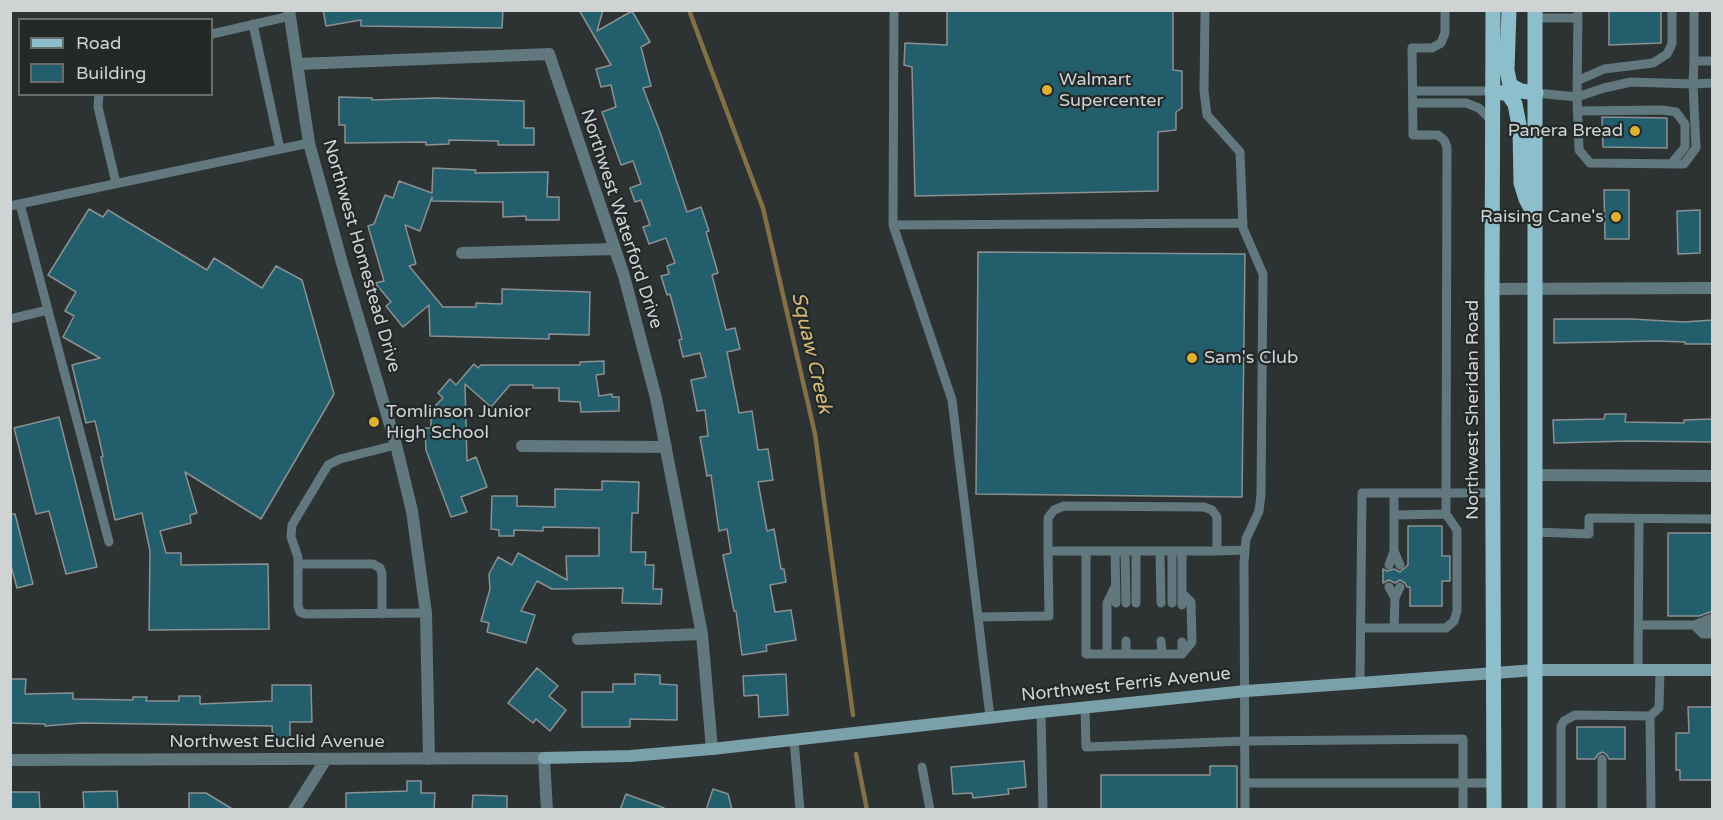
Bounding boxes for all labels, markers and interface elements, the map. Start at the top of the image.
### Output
legend [18,18,213,96]
text: Road [76,32,121,54]
text: Building [76,62,146,84]
place label: Walmart Supercenter [1059,69,1163,112]
marker: Walmart Supercenter [1040,83,1054,97]
street label: Northwest Waterford Drive [575,106,667,332]
place label: Panera Bread [1508,120,1623,142]
marker: Panera Bread [1628,124,1642,138]
street label: Northwest Homestead Drive [317,137,405,375]
place label: Raising Cane's [1480,206,1604,228]
marker: Raising Cane's [1609,210,1623,224]
water label: Squaw Creek [785,290,837,416]
street label: Northwest Sheridan Road [1462,300,1484,520]
place label: Sam's Club [1204,347,1298,369]
marker: Sam's Club [1185,351,1199,365]
place label: Tomlinson Junior High School [386,401,531,444]
marker: Tomlinson Junior High School [367,415,381,429]
street label: Northwest Ferris Avenue [1020,663,1232,707]
street label: Northwest Euclid Avenue [169,731,385,753]

